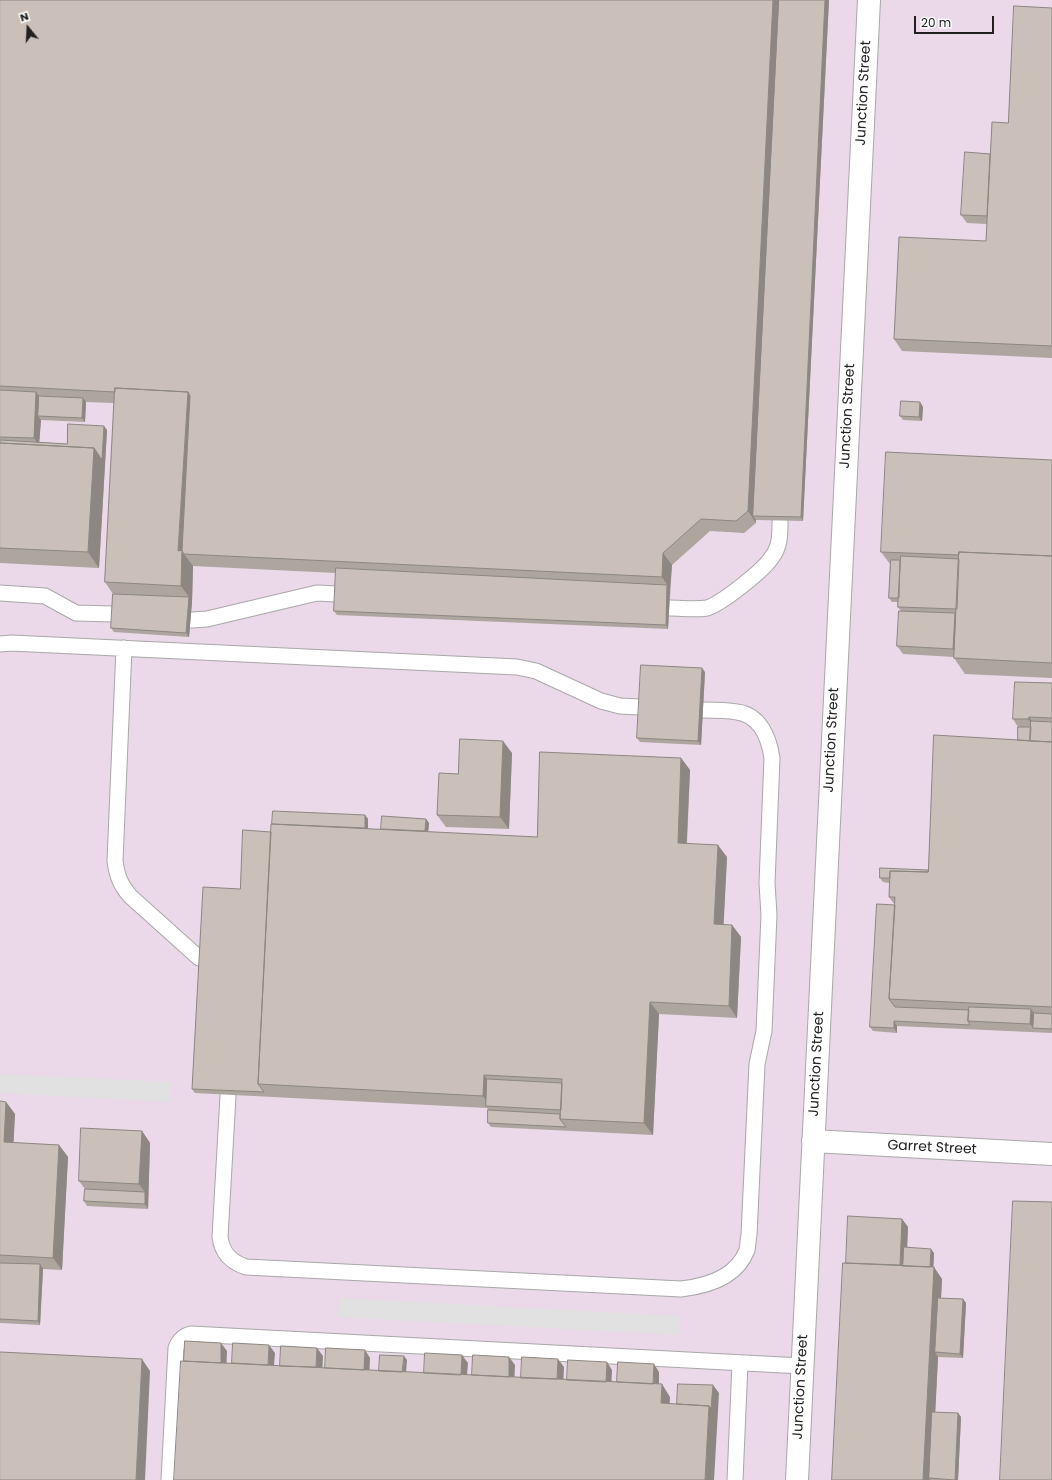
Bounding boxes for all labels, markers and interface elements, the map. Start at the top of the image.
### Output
north arrow [8,8,48,48]
text: N [18,8,31,25]
scale bar [916,8,996,34]
text: 20 m [921,14,951,31]
street label: Junction Street [853,40,875,146]
street label: Junction Street [837,363,859,469]
street label: Junction Street [821,687,843,793]
street label: Junction Street [806,1011,828,1117]
street label: Garret Street [887,1137,977,1159]
street label: Junction Street [790,1334,812,1440]

